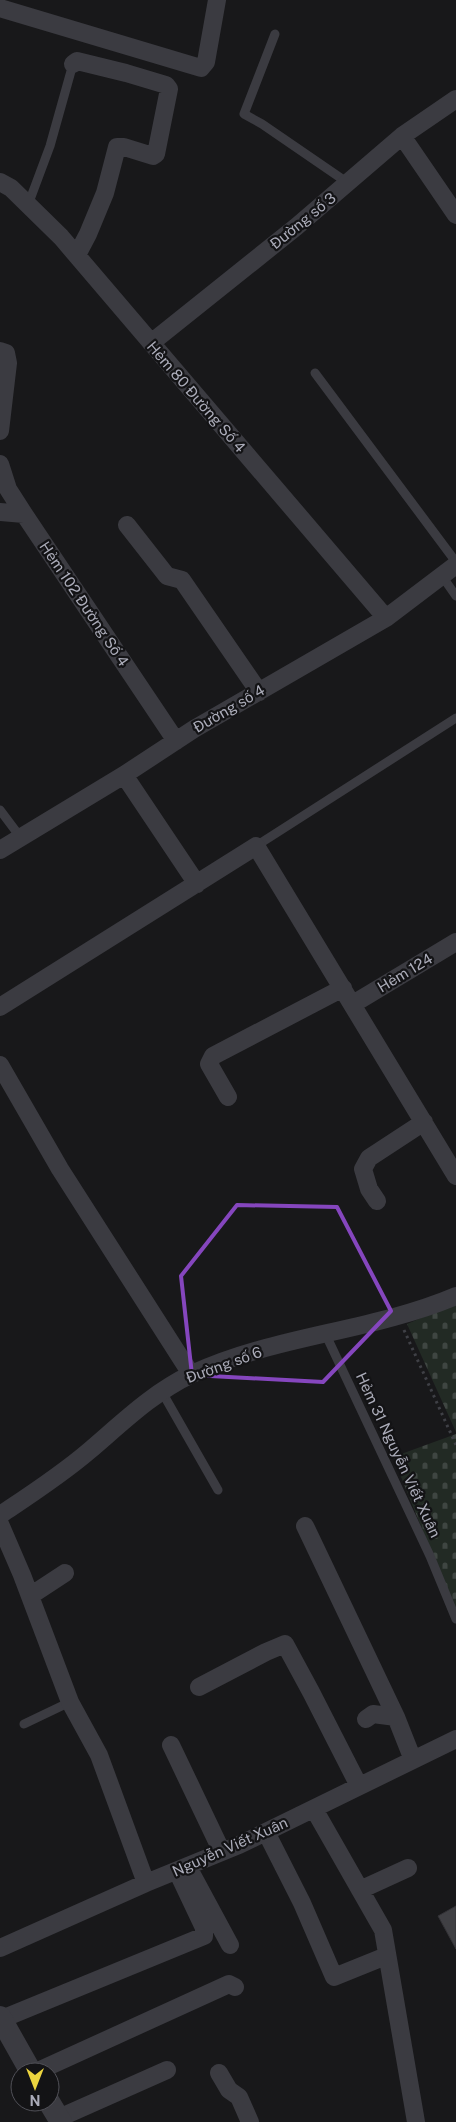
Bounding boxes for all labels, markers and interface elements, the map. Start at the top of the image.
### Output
street label: Đường số 3 [266,189,339,252]
street label: Hẻm 80 Đường Số 4 [144,338,249,456]
street label: Hẻm 102 Đường Số 4 [36,538,132,669]
street label: Đường số 4 [190,681,268,736]
street label: Hẻm 124 [374,950,435,996]
street label: Đường số 6 [183,1343,264,1386]
street label: Hẻm 31 Nguyễn Viết Xuân [353,1370,444,1540]
street label: Nguyễn Viết Xuân [169,1813,290,1880]
north arrow [10,2062,60,2112]
text: N [30,2092,40,2108]

